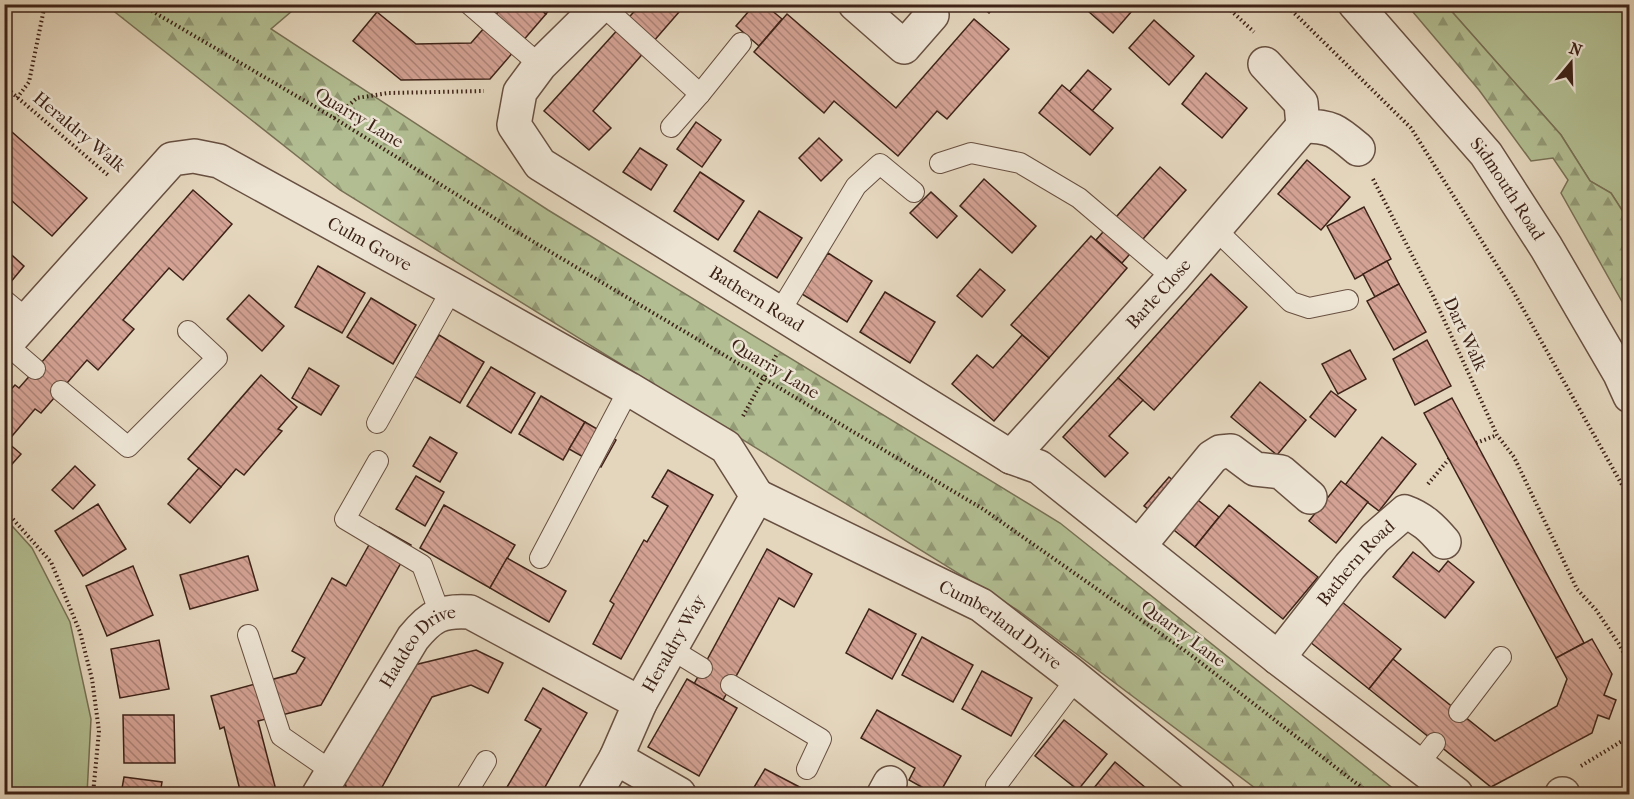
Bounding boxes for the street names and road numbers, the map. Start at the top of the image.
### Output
street label: Quarry Lane [311,83,407,153]
street label: Heraldry Walk [29,87,130,177]
street label: Sidmouth Road [1466,133,1549,244]
street label: Culm Grove [324,212,415,275]
street label: Barle Close [1122,254,1195,333]
street label: Bathern Road [705,261,808,336]
street label: Dart Walk [1439,294,1492,375]
street label: Quarry Lane [727,334,823,404]
street label: Bathern Road [1312,515,1399,610]
street label: Cumberland Drive [936,576,1066,674]
street label: Heraldry Way [638,590,710,696]
street label: Quarry Lane [1137,596,1230,672]
street label: Haddeo Drive [375,601,457,692]

